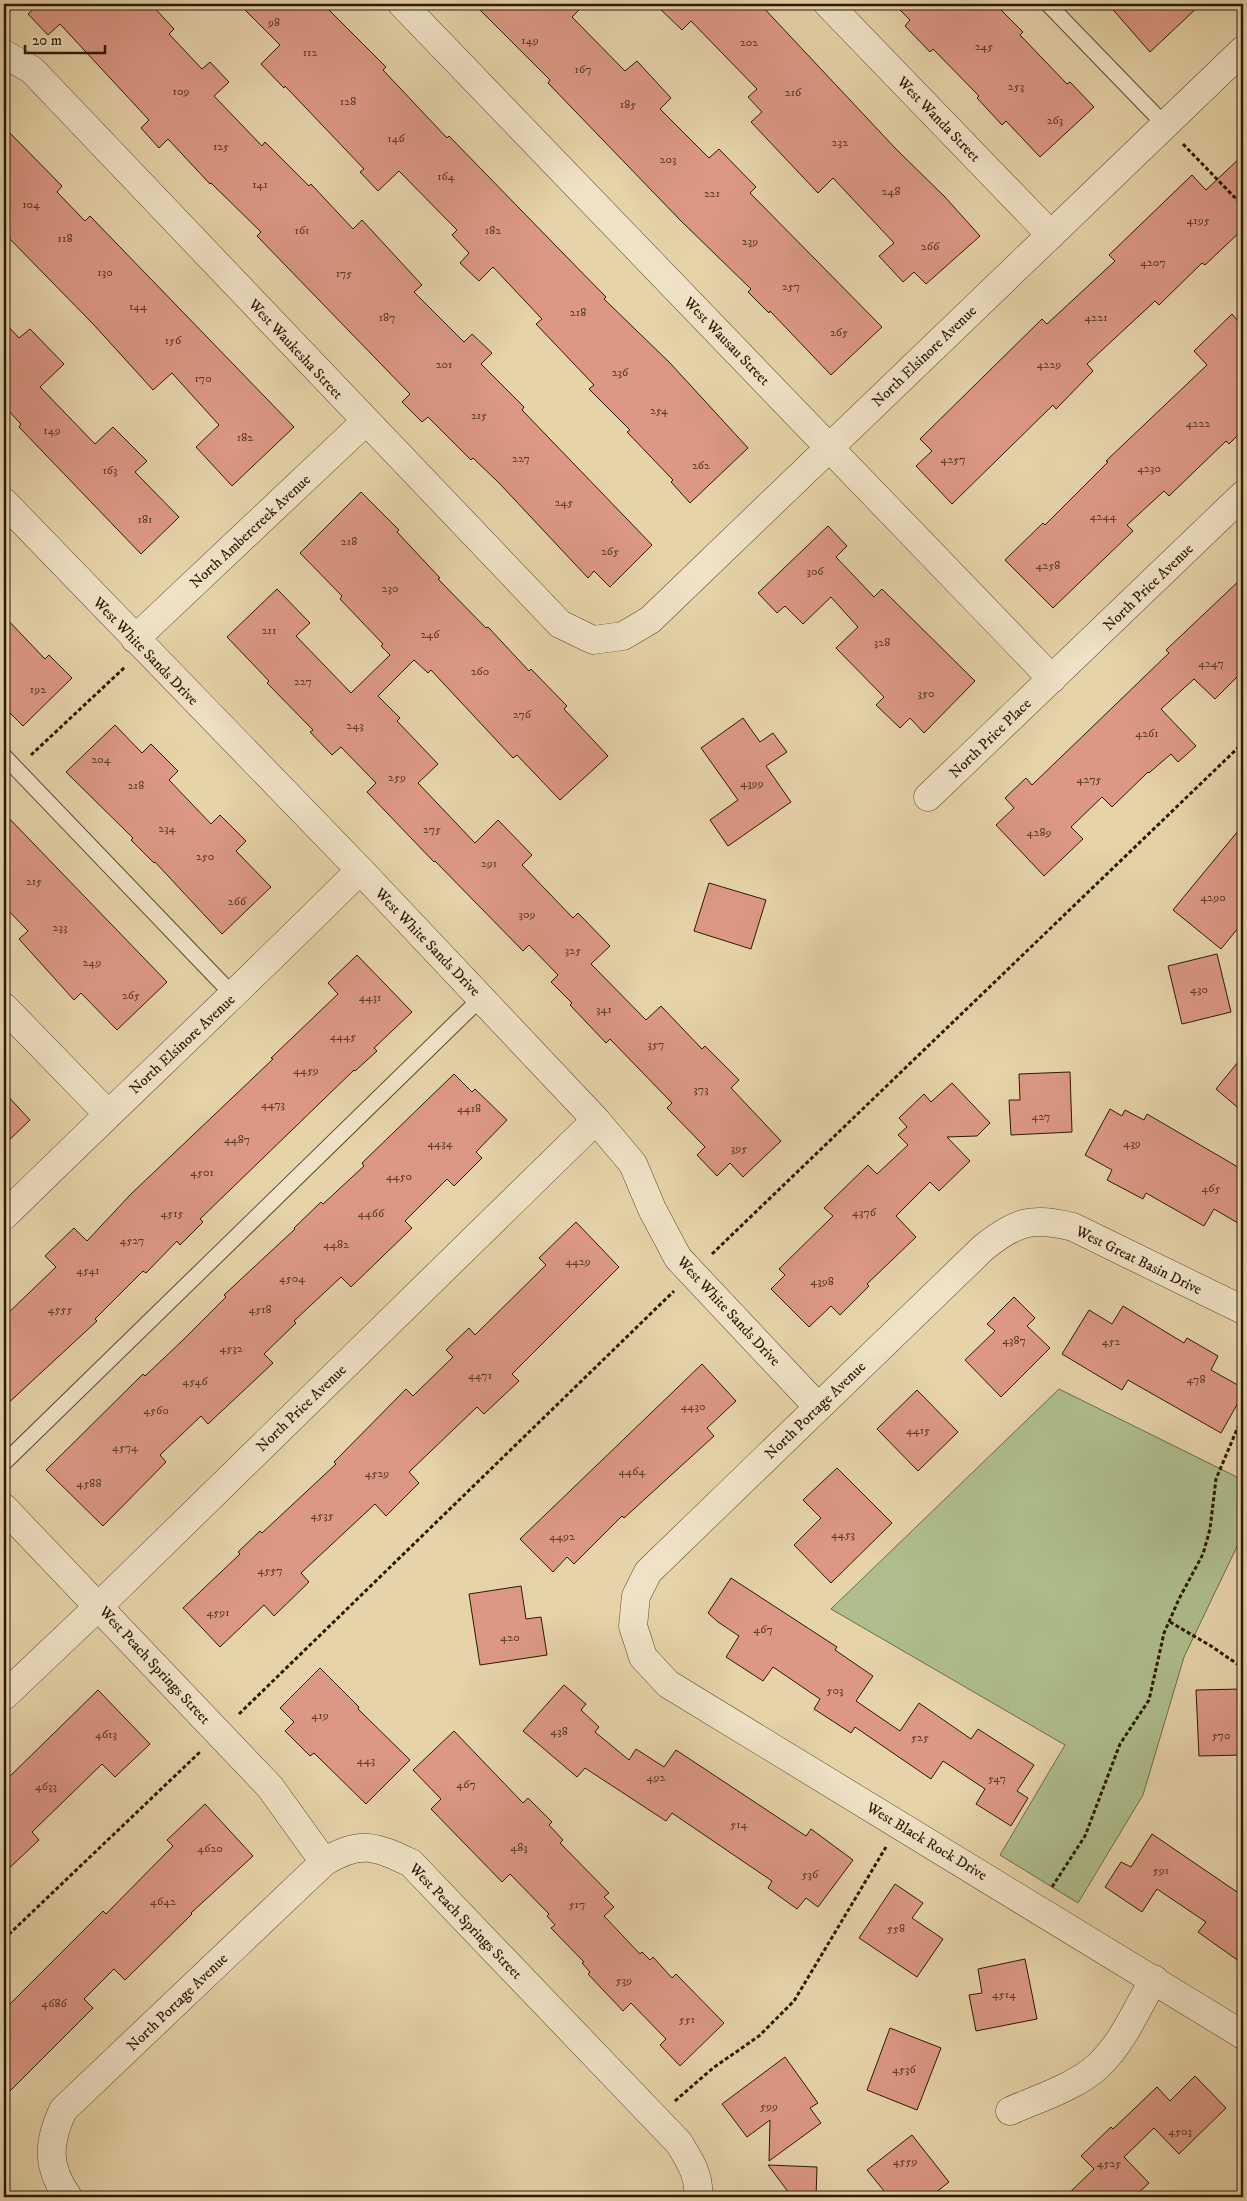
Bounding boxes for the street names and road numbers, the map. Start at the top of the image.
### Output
street label: West Wanda Street [892,72,984,166]
street label: West Wausau Street [679,292,774,390]
street label: West Waukesha Street [244,295,347,404]
street label: North Elsinore Avenue [868,302,981,411]
street label: North Ambercreek Avenue [186,470,315,592]
street label: North Price Avenue [1099,540,1197,635]
street label: West White Sands Drive [88,592,202,710]
street label: North Price Place [945,694,1035,782]
street label: West White Sands Drive [370,883,484,1001]
street label: North Elsinore Avenue [125,990,239,1098]
street label: West Great Basin Drive [1072,1221,1205,1299]
street label: West White Sands Drive [672,1252,785,1370]
street label: North Portage Avenue [761,1357,870,1463]
street label: North Price Avenue [252,1361,350,1456]
street label: West Peach Springs Street [94,1602,214,1728]
street label: West Black Rock Drive [862,1797,991,1885]
street label: West Peach Springs Street [404,1858,526,1984]
street label: North Portage Avenue [123,1949,232,2055]

